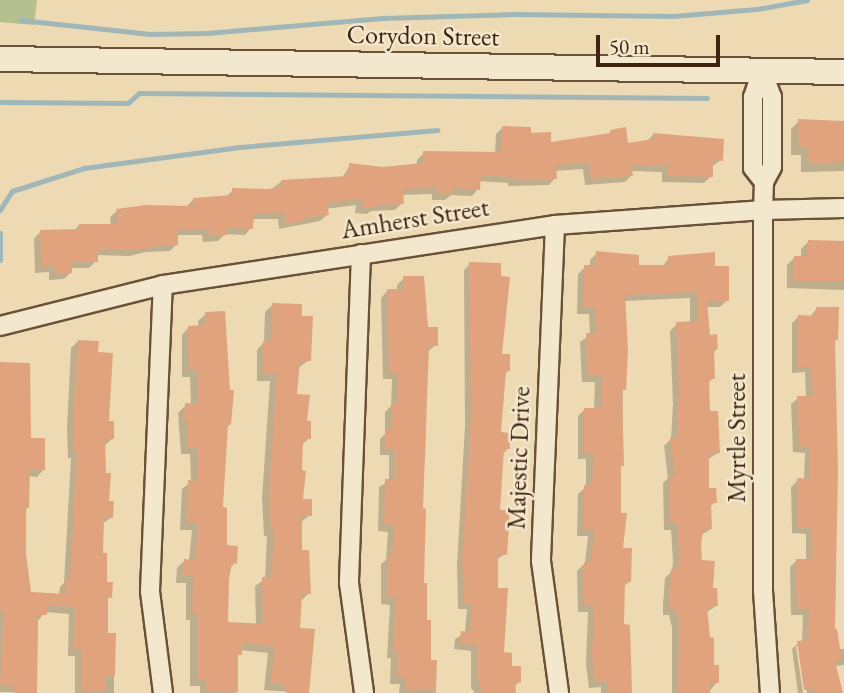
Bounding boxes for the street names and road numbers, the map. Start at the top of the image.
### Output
street label: Corydon Street [346,19,500,53]
street label: Amherst Street [339,192,491,246]
street label: Myrtle Street [721,373,753,503]
street label: Majestic Drive [501,386,537,530]

